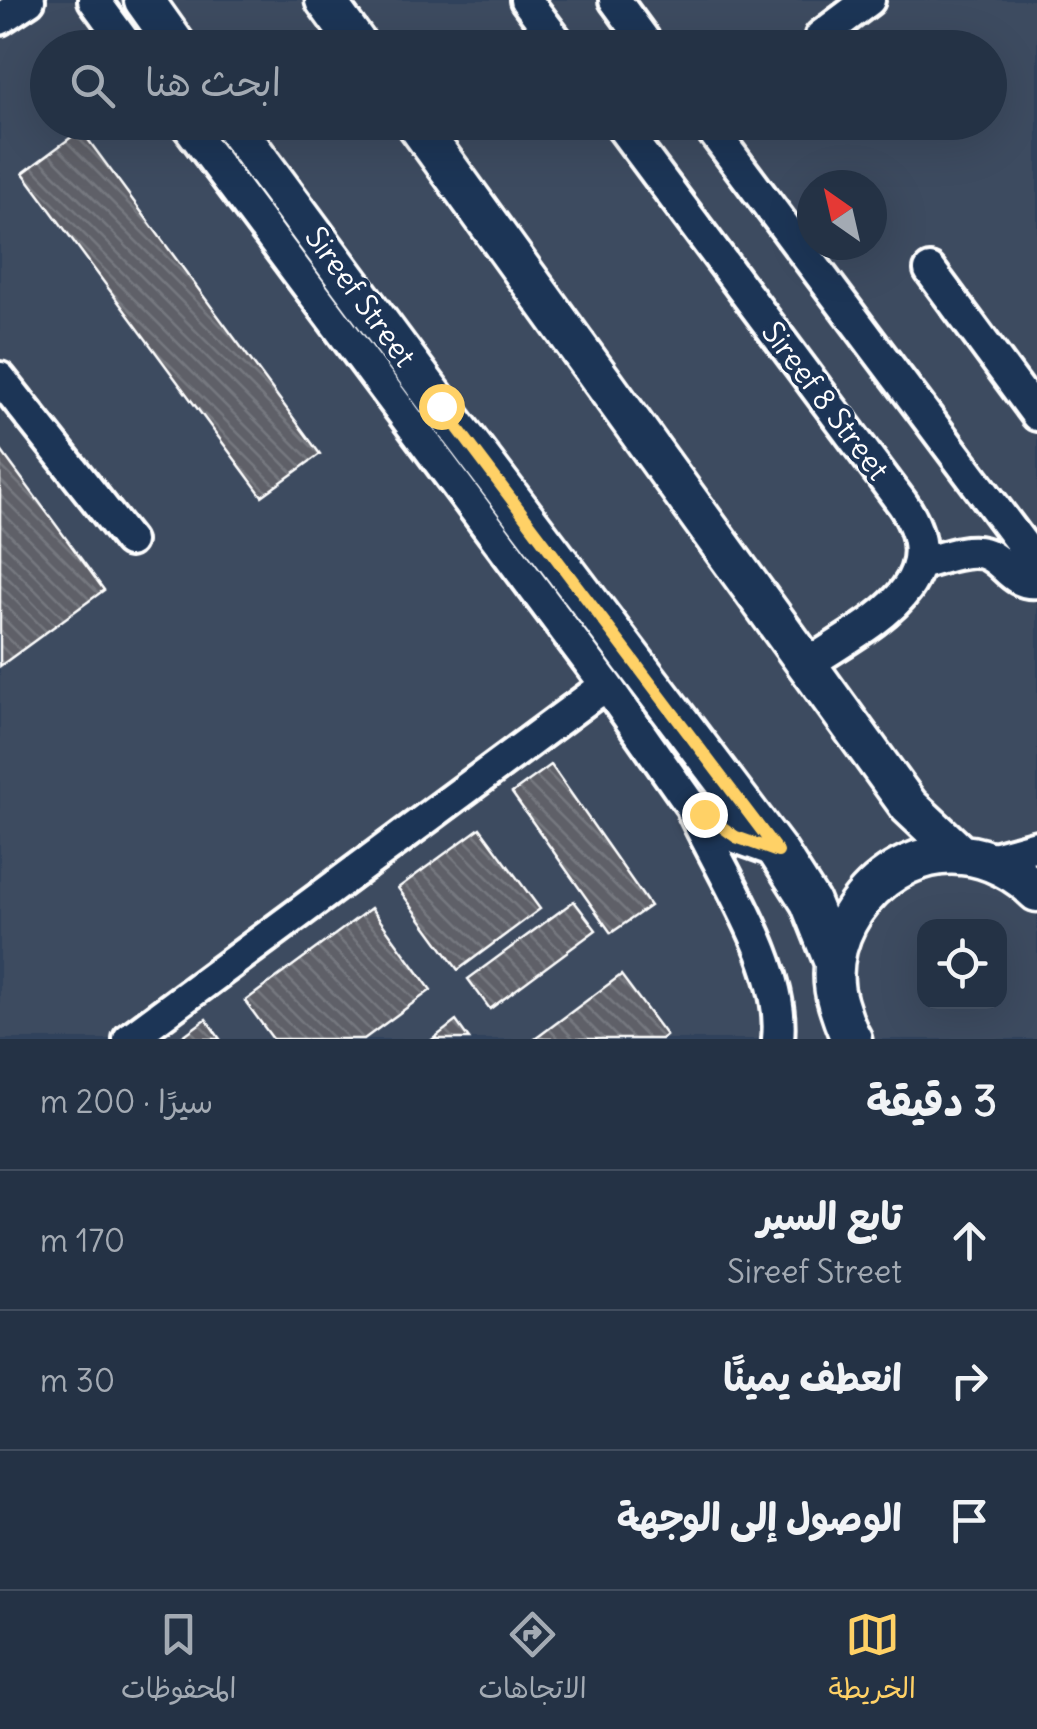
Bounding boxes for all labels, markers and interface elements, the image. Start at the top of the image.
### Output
search box [30,30,1007,140]
icon: search [65,58,120,113]
text: ابحث هنا [145,59,281,106]
north arrow [797,170,887,260]
street label: Sireef Street [297,219,424,374]
street label: Sireef 8 Street [754,314,898,487]
route start [419,384,465,430]
route end [682,792,728,838]
map controls [917,919,1007,1009]
button: locate [917,919,1007,1009]
text: 3 دقيقة [866,1075,997,1127]
text: سيرًا · 200 m [40,1081,213,1122]
text: تابع السير [758,1193,902,1240]
icon: ahead [942,1213,997,1268]
text: 170 m [40,1220,125,1261]
text: Sireef Street [727,1251,902,1292]
icon: right [942,1353,997,1408]
text: انعطف يمينًا [723,1354,902,1401]
text: 30 m [40,1360,115,1401]
icon: arrive [942,1493,997,1548]
text: الوصول إلى الوجهة [617,1494,902,1541]
tab: المحفوظات [121,1607,236,1713]
tab: الاتجاهات [478,1607,587,1713]
tab: الخريطة [829,1607,916,1713]

